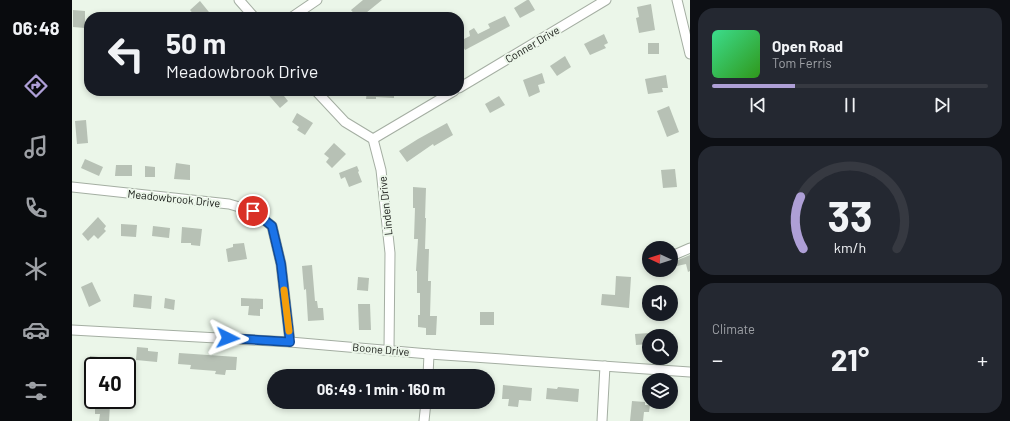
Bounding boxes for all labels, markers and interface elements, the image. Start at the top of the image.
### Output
text: 06:48 [12,17,60,39]
street label: Conner Drive [502,23,562,65]
text: 50 m [166,26,226,60]
icon: left [100,28,152,80]
text: Open Road [772,37,843,55]
text: Tom Ferris [772,55,832,71]
text: Meadowbrook Drive [166,60,318,82]
icon: directions [22,72,50,100]
icon: previous [747,94,769,116]
icon: pause [839,94,861,116]
icon: next [931,94,953,116]
icon: music [22,133,50,161]
street label: Linden Drive [375,176,395,236]
street label: Meadowbrook Drive [127,187,221,209]
text: 33 [828,189,872,239]
icon: phone [22,194,50,222]
pin [236,194,270,228]
icon: arrive [242,200,264,222]
text: km/h [834,238,866,255]
north arrow [642,241,678,277]
map controls [642,241,678,409]
icon: climate [22,255,50,283]
button: sound [642,285,678,321]
icon: car [22,316,50,344]
position arrow [207,317,249,359]
text: Climate [712,321,755,337]
button: search [642,329,678,365]
street label: Boone Drive [352,340,410,358]
text: 21° [831,341,869,377]
text: − [712,346,723,372]
text: + [977,346,988,372]
speed limit sign: 40 [84,357,136,409]
button: layers [642,373,678,409]
icon: filters [22,377,50,405]
text: 06:49 · 1 min · 160 m [317,380,445,398]

